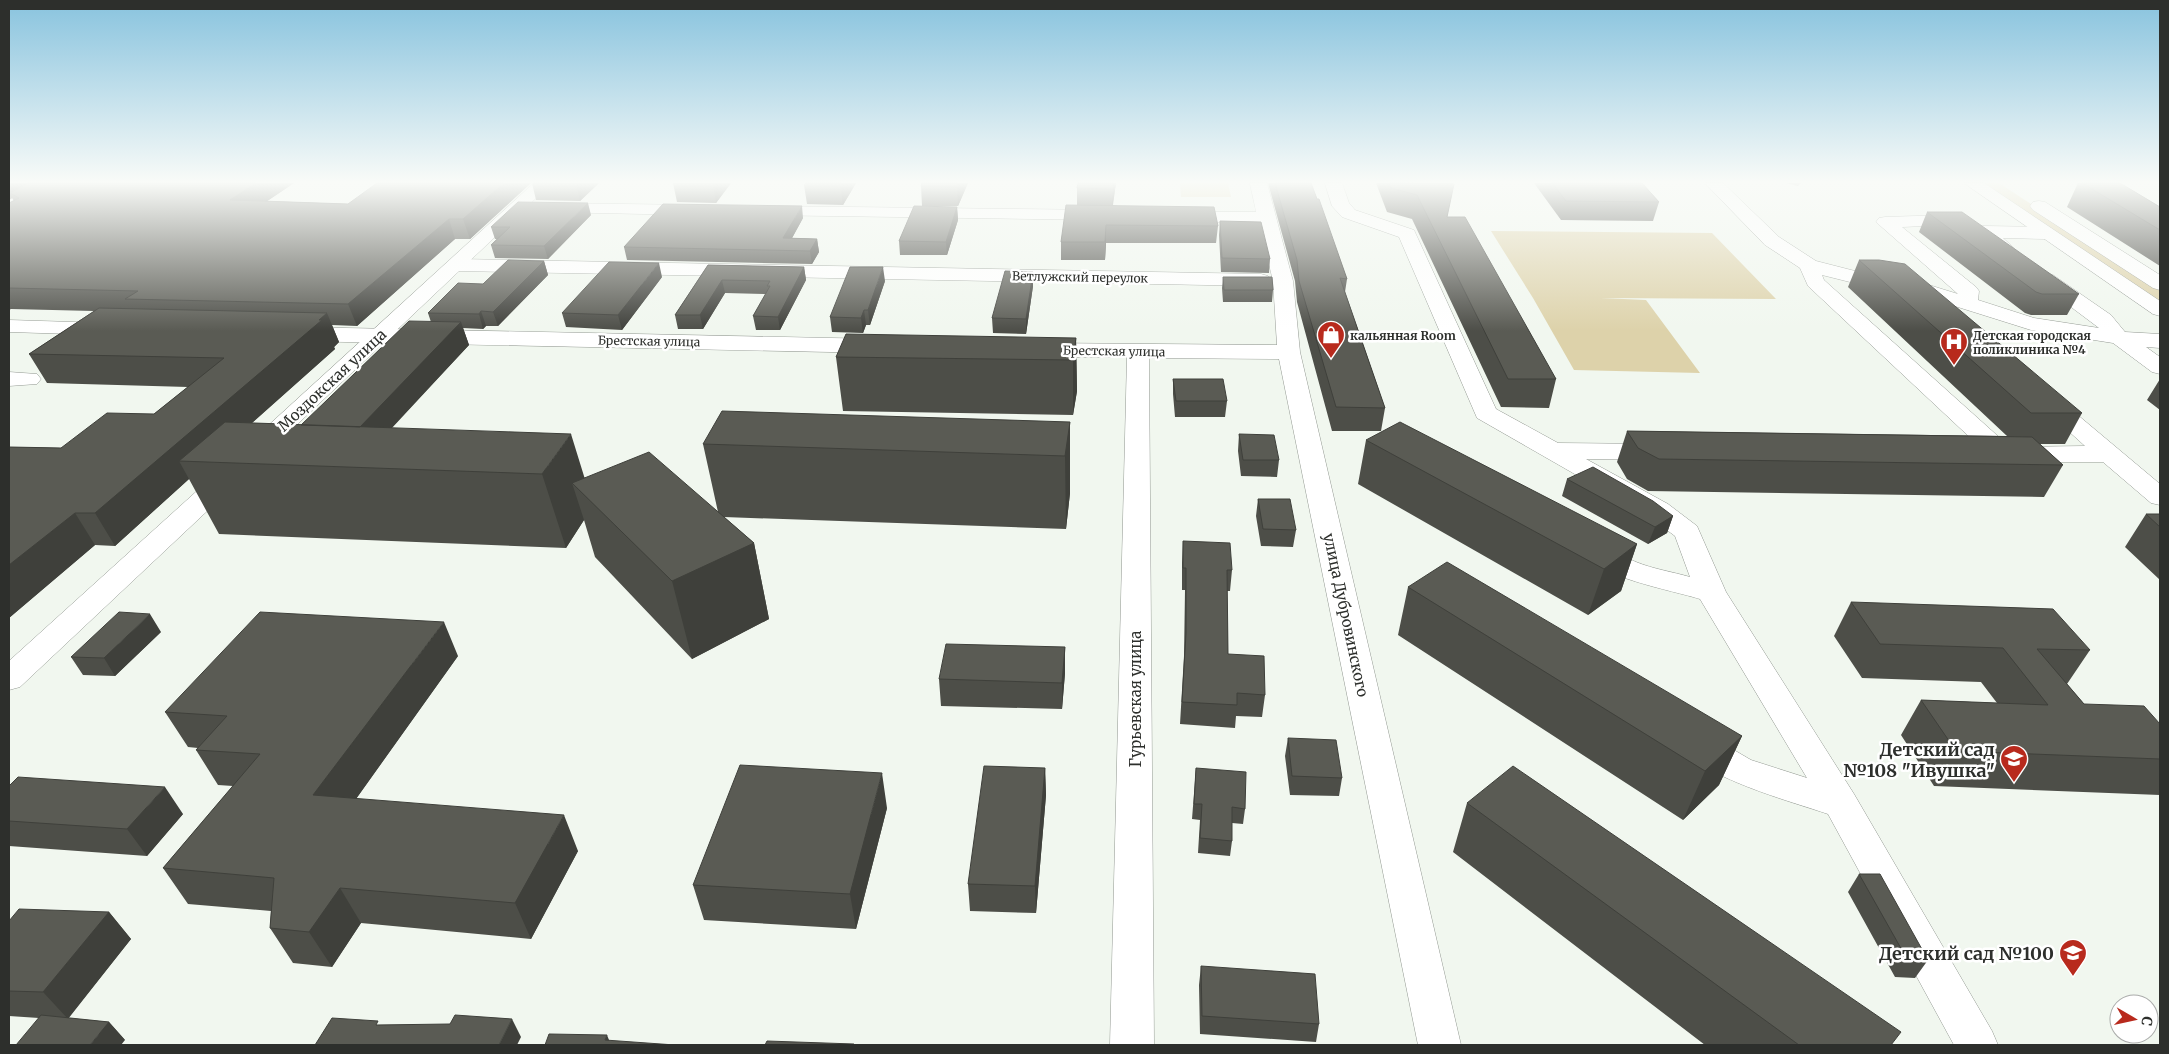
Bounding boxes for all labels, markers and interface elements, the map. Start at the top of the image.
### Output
street label: Ветлужский переулок [1012,268,1149,286]
shop icon: кальянная Room [1316,320,1346,359]
street label: Моздокская улица [274,325,390,435]
hospital icon: Детская городская поликлиника №4 [1939,327,1969,366]
place label: кальянная Room [1350,328,1456,343]
place label: Детская городская поликлиника №4 [1973,328,2091,357]
street label: Брестская улица [598,333,701,349]
street label: Брестская улица [1063,343,1166,359]
street label: улица Дубровинского [1319,531,1373,699]
street label: Гурьевская улица [1126,631,1145,767]
place label: Детский сад №108 "Ивушка" [1843,738,1995,782]
school or university icon: Детский сад №108 "Ивушка" [1999,744,2029,783]
school or university icon: Детский сад №100 [2058,938,2088,977]
place label: Детский сад №100 [1879,942,2054,965]
north arrow [2109,994,2159,1044]
text: С [2137,1015,2156,1027]

